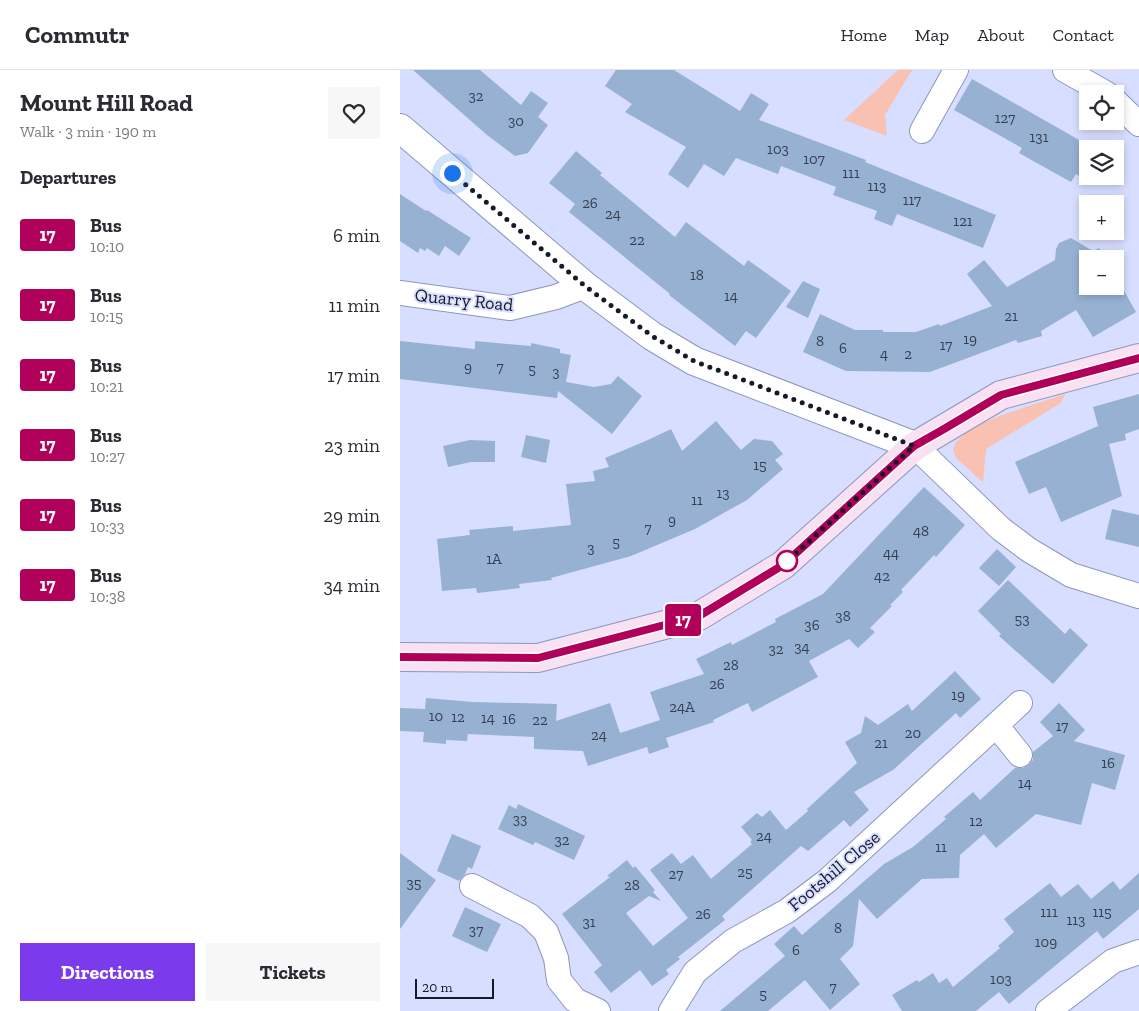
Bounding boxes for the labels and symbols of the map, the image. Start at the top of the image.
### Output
house number: 32 [468,87,484,105]
house number: 127 [995,109,1015,127]
house number: 30 [508,112,524,130]
house number: 131 [1030,128,1049,146]
house number: 103 [767,140,789,158]
house number: 107 [803,150,825,168]
your location [440,161,465,186]
house number: 111 [842,164,860,182]
house number: 113 [868,177,886,195]
house number: 117 [903,191,921,209]
house number: 26 [582,194,598,212]
house number: 24 [605,205,621,223]
house number: 121 [953,212,973,230]
house number: 22 [629,231,645,249]
house number: 18 [690,266,704,284]
street label: Quarry Road [414,284,514,316]
house number: 14 [724,287,738,305]
house number: 21 [1004,307,1018,325]
house number: 19 [963,330,977,348]
house number: 8 [816,332,824,350]
house number: 17 [940,336,952,354]
house number: 6 [839,339,847,357]
house number: 4 [880,345,888,363]
house number: 2 [904,345,912,363]
house number: 9 [464,358,472,376]
house number: 7 [496,358,504,376]
house number: 5 [528,360,536,378]
house number: 3 [552,363,560,381]
house number: 15 [753,456,767,474]
house number: 13 [716,484,730,502]
house number: 11 [691,491,703,509]
house number: 9 [668,511,676,529]
house number: 7 [644,519,652,537]
house number: 48 [913,522,929,540]
house number: 5 [612,533,620,551]
house number: 3 [587,539,595,557]
house number: 44 [883,544,899,562]
house number: 1A [486,550,502,568]
unlabelled marker [776,550,798,572]
house number: 42 [874,567,890,585]
line badge: 17 [660,604,706,636]
house number: 38 [835,607,851,625]
house number: 53 [1014,610,1030,628]
house number: 36 [804,616,820,634]
house number: 34 [794,638,810,656]
house number: 32 [768,640,784,658]
house number: 28 [723,656,739,674]
house number: 26 [709,675,725,693]
house number: 19 [951,686,965,704]
house number: 24A [669,698,695,716]
house number: 10 [429,707,443,725]
house number: 12 [451,708,465,726]
house number: 14 [481,709,495,727]
house number: 16 [502,710,516,728]
house number: 22 [532,711,548,729]
house number: 17 [1056,717,1068,735]
house number: 20 [905,724,921,742]
house number: 24 [591,726,607,744]
house number: 21 [874,734,888,752]
house number: 16 [1101,754,1115,772]
house number: 14 [1018,774,1032,792]
house number: 33 [513,810,527,828]
house number: 12 [969,812,983,830]
street label: Footshill Close [783,826,885,916]
house number: 24 [756,827,772,845]
house number: 32 [554,831,570,849]
house number: 11 [935,838,947,856]
house number: 25 [737,863,753,881]
house number: 27 [669,865,683,883]
house number: 35 [406,874,422,892]
house number: 28 [624,876,640,894]
house number: 111 [1040,903,1058,921]
house number: 115 [1092,903,1112,921]
house number: 26 [695,905,711,923]
house number: 113 [1067,911,1085,929]
house number: 31 [582,913,596,931]
house number: 8 [834,919,842,937]
house number: 37 [469,921,483,939]
house number: 109 [1035,933,1057,951]
house number: 6 [792,941,800,959]
house number: 103 [990,970,1012,988]
scale bar [415,976,494,999]
house number: 7 [829,978,837,996]
house number: 5 [759,985,767,1003]

